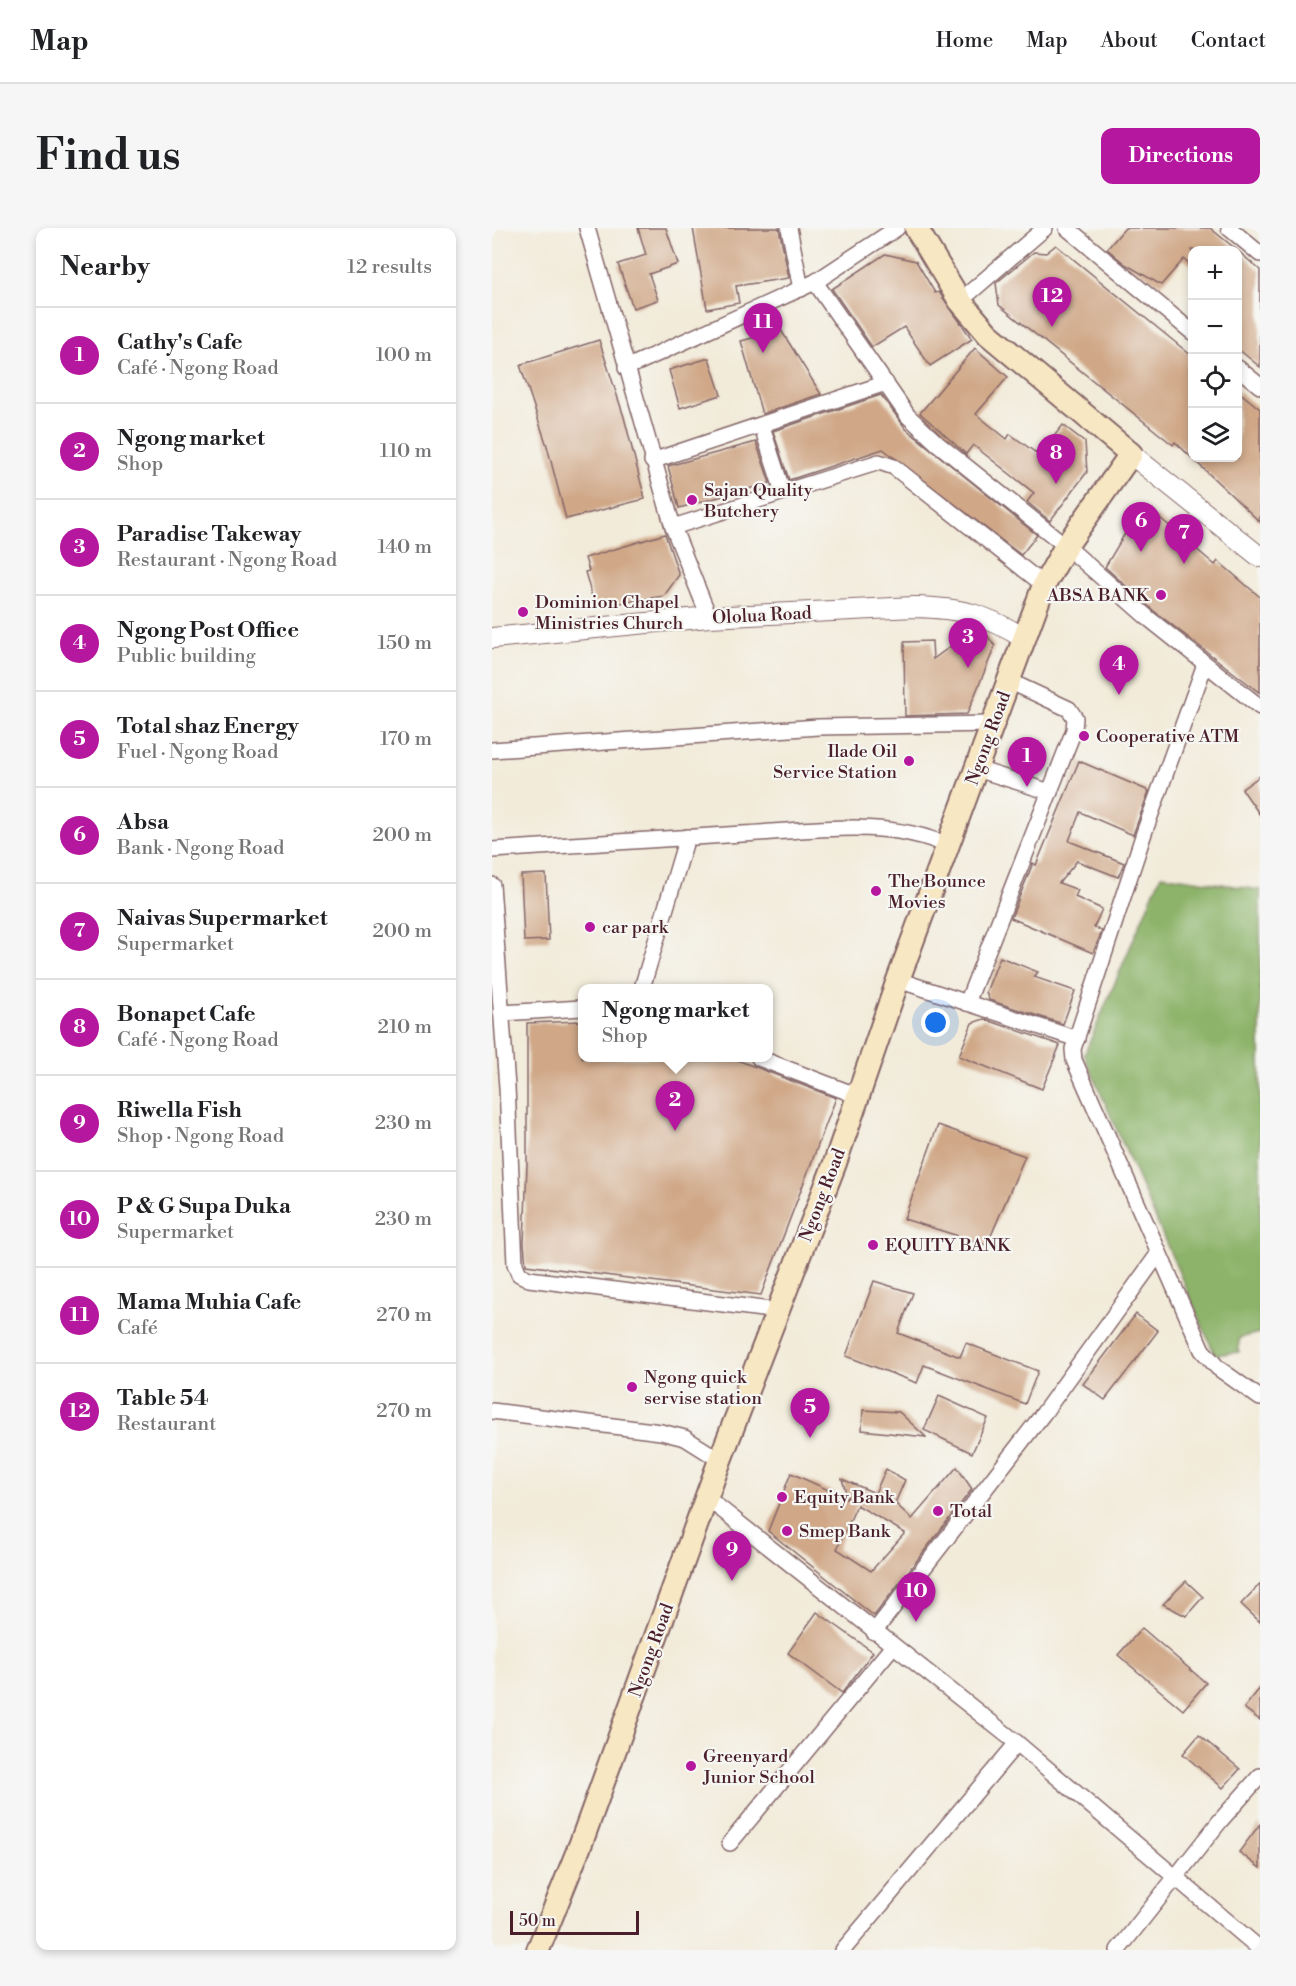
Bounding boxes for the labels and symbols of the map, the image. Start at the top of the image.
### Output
pin: 12 [1032,278,1072,327]
pin: 11 [744,304,782,353]
pin: 8 [1036,434,1076,484]
place label: Sajan Quality Butchery [703,479,813,523]
marker: Sajan Quality Butchery [685,493,699,507]
pin: 6 [1122,502,1160,552]
pin: 7 [1164,514,1204,564]
place label: ABSA BANK [1046,584,1151,607]
marker: ABSA BANK [1154,588,1168,602]
place label: Dominion Chapel Ministries Church [535,591,684,635]
street label: Ololua Road [712,601,813,630]
marker: Dominion Chapel Ministries Church [516,605,530,619]
pin: 3 [948,618,988,668]
pin: 4 [1100,646,1138,695]
street label: Ngong Road [961,687,1016,788]
place label: Cooperative ATM [1096,725,1239,748]
marker: Cooperative ATM [1077,729,1091,743]
pin: 1 [1008,738,1046,787]
place label: Ilade Oil Service Station [773,740,898,784]
marker: Ilade Oil Service Station [902,754,916,768]
place label: The Bounce Movies [888,870,986,914]
marker: The Bounce Movies [869,884,883,898]
place label: car park [602,916,670,939]
marker: car park [583,920,597,934]
your location [921,1008,950,1037]
pin: 2 [656,1082,694,1131]
street label: Ngong Road [794,1144,851,1245]
place label: EQUITY BANK [885,1234,1012,1257]
marker: EQUITY BANK [866,1238,880,1252]
place label: Ngong quick servise station [644,1366,762,1410]
marker: Ngong quick servise station [625,1380,639,1394]
pin: 5 [790,1388,830,1438]
place label: Equity Bank [794,1486,896,1509]
marker: Equity Bank [775,1490,789,1504]
place label: Total [950,1500,993,1523]
marker: Total [931,1504,945,1518]
place label: Smep Bank [799,1520,892,1543]
marker: Smep Bank [780,1524,794,1538]
pin: 9 [712,1532,752,1581]
pin: 10 [896,1572,936,1622]
street label: Ngong Road [624,1599,679,1700]
place label: Greenyard Junior School [702,1745,815,1789]
marker: Greenyard Junior School [684,1759,698,1773]
scale bar [510,1908,639,1936]

